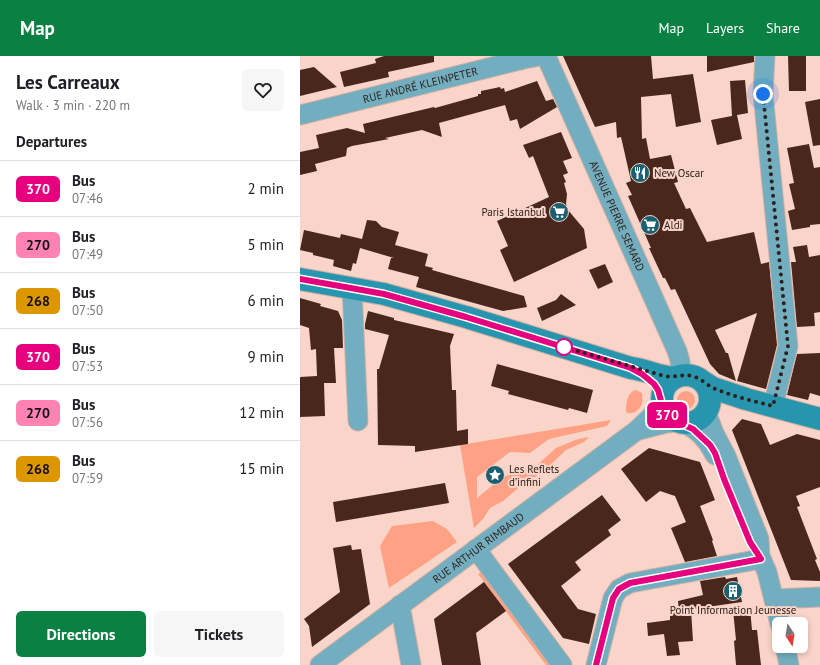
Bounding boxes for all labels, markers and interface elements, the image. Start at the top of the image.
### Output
text: Map [20,16,55,40]
text: Map [658,19,684,37]
text: Layers [706,19,744,37]
text: Share [766,19,800,37]
street label: RUE ANDRÉ KLEINPETER [361,64,480,106]
button: heart [242,69,284,111]
text: Les Carreaux [16,70,120,94]
your location [753,84,773,104]
text: Walk · 3 min · 220 m [16,97,130,114]
text: Departures [16,132,87,151]
street label: AVENUE PIERRE SEMARD [586,159,648,273]
restaurant icon: New Oscar [629,162,651,184]
place label: New Oscar [654,166,704,180]
text: Bus [72,171,95,190]
text: 2 min [247,179,284,198]
text: 370 [26,180,50,198]
text: 07:46 [72,190,103,207]
supermarket icon: Paris Istanbul [548,201,570,223]
place label: Paris Istanbul [481,205,546,219]
supermarket icon: Aldi [639,214,661,236]
place label: Aldi [664,218,683,232]
text: Bus [72,227,95,246]
text: 5 min [247,235,284,254]
text: 270 [26,236,50,254]
text: 07:49 [72,246,103,263]
text: Bus [72,283,95,302]
text: 6 min [247,291,284,310]
text: 268 [26,292,50,310]
text: 07:50 [72,302,103,319]
unlabelled marker [555,338,573,356]
text: Bus [72,339,95,358]
text: 9 min [247,347,284,366]
text: 370 [26,348,50,366]
text: 07:53 [72,358,103,375]
text: Bus [72,395,95,414]
line badge: 370 [644,402,690,428]
text: 12 min [239,403,284,422]
text: 270 [26,404,50,422]
text: 370 [655,406,679,424]
text: 07:56 [72,414,103,431]
text: Bus [72,451,95,470]
text: 15 min [239,459,284,478]
text: 268 [26,460,50,478]
place label: Les Reflets d’infini [509,462,560,489]
place icon: Les Reflets d’infini [484,464,506,486]
text: 07:59 [72,470,103,487]
street label: RUE ARTHUR RIMBAUD [430,509,527,586]
building icon: Point Information Jeunesse [722,580,744,602]
place label: Point Information Jeunesse [670,603,797,617]
button: Directions [16,611,146,657]
button: Tickets [154,611,284,657]
north arrow [772,617,808,653]
map controls [772,617,808,653]

